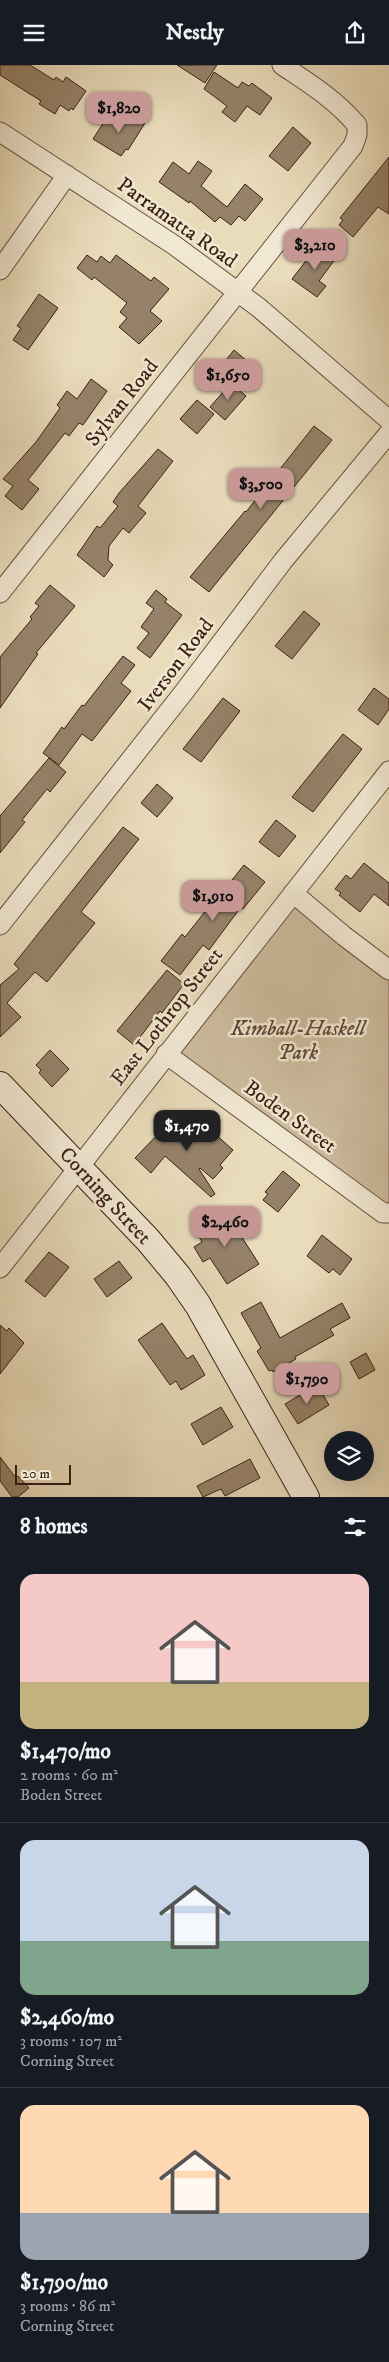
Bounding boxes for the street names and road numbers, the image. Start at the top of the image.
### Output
street label: Parramatta Road [112,172,243,274]
street label: Sylvan Road [80,354,164,452]
street label: Iverson Road [132,613,220,717]
street label: East Lothrop Street [105,943,229,1091]
street label: Boden Street [239,1075,341,1159]
street label: Corning Street [53,1142,157,1250]

